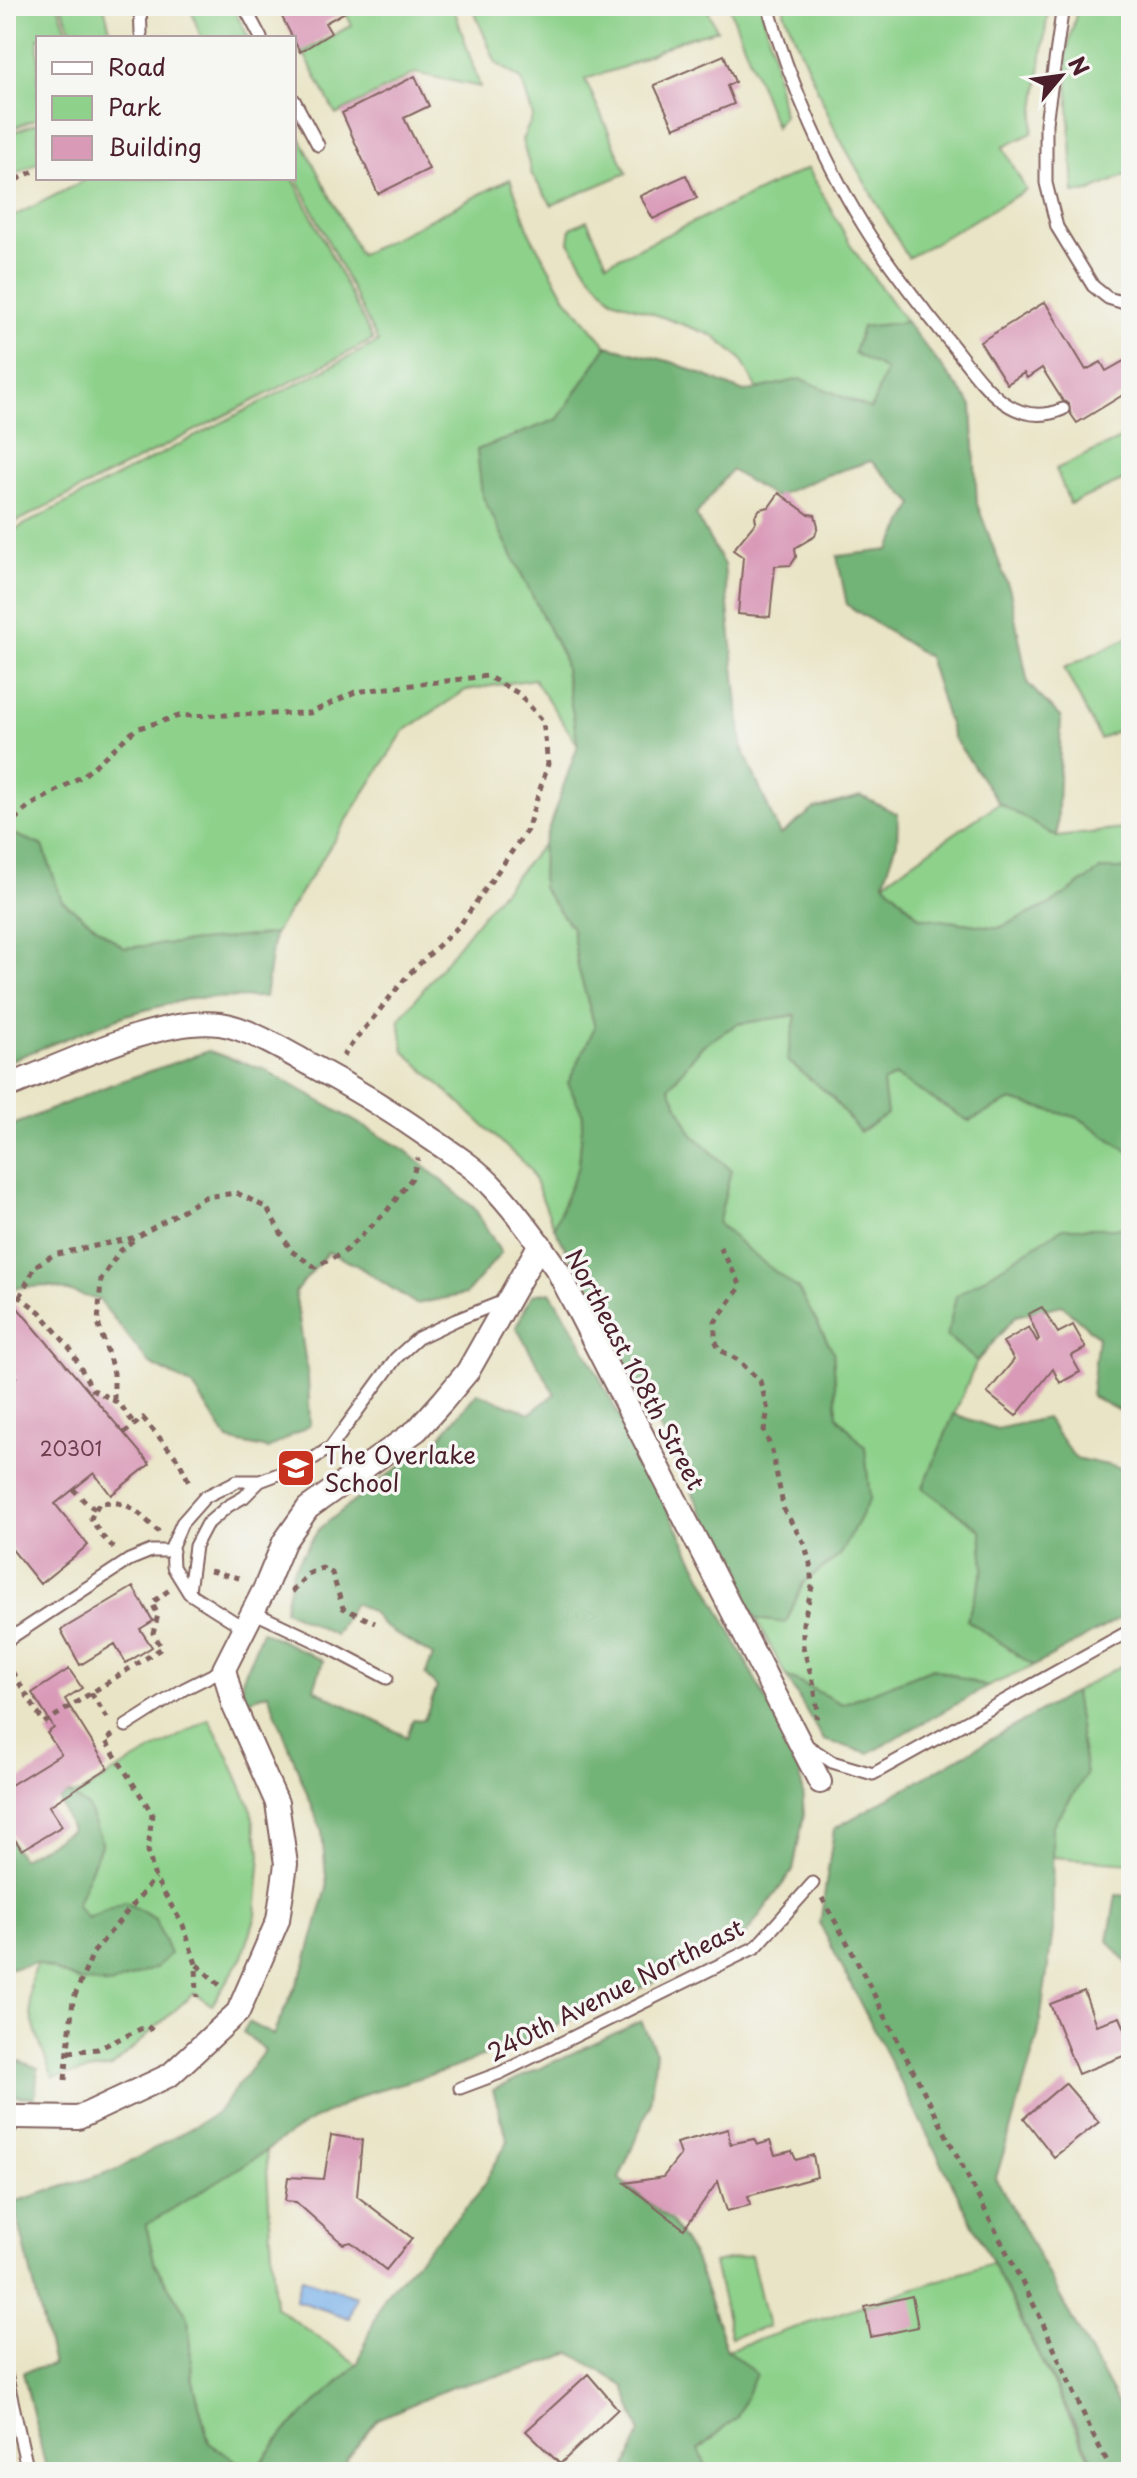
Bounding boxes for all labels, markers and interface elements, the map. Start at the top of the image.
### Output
legend [36,36,296,180]
north arrow [1021,36,1101,116]
text: Road [108,48,166,84]
text: N [1061,50,1098,81]
text: Park [108,88,162,124]
text: Building [108,128,202,164]
street label: Northeast 108th Street [557,1242,715,1496]
house number: 20301 [40,1433,102,1463]
place label: The Overlake School [324,1436,476,1500]
school or university icon: The Overlake School [275,1447,317,1489]
street label: 240th Avenue Northeast [481,1909,749,2069]

